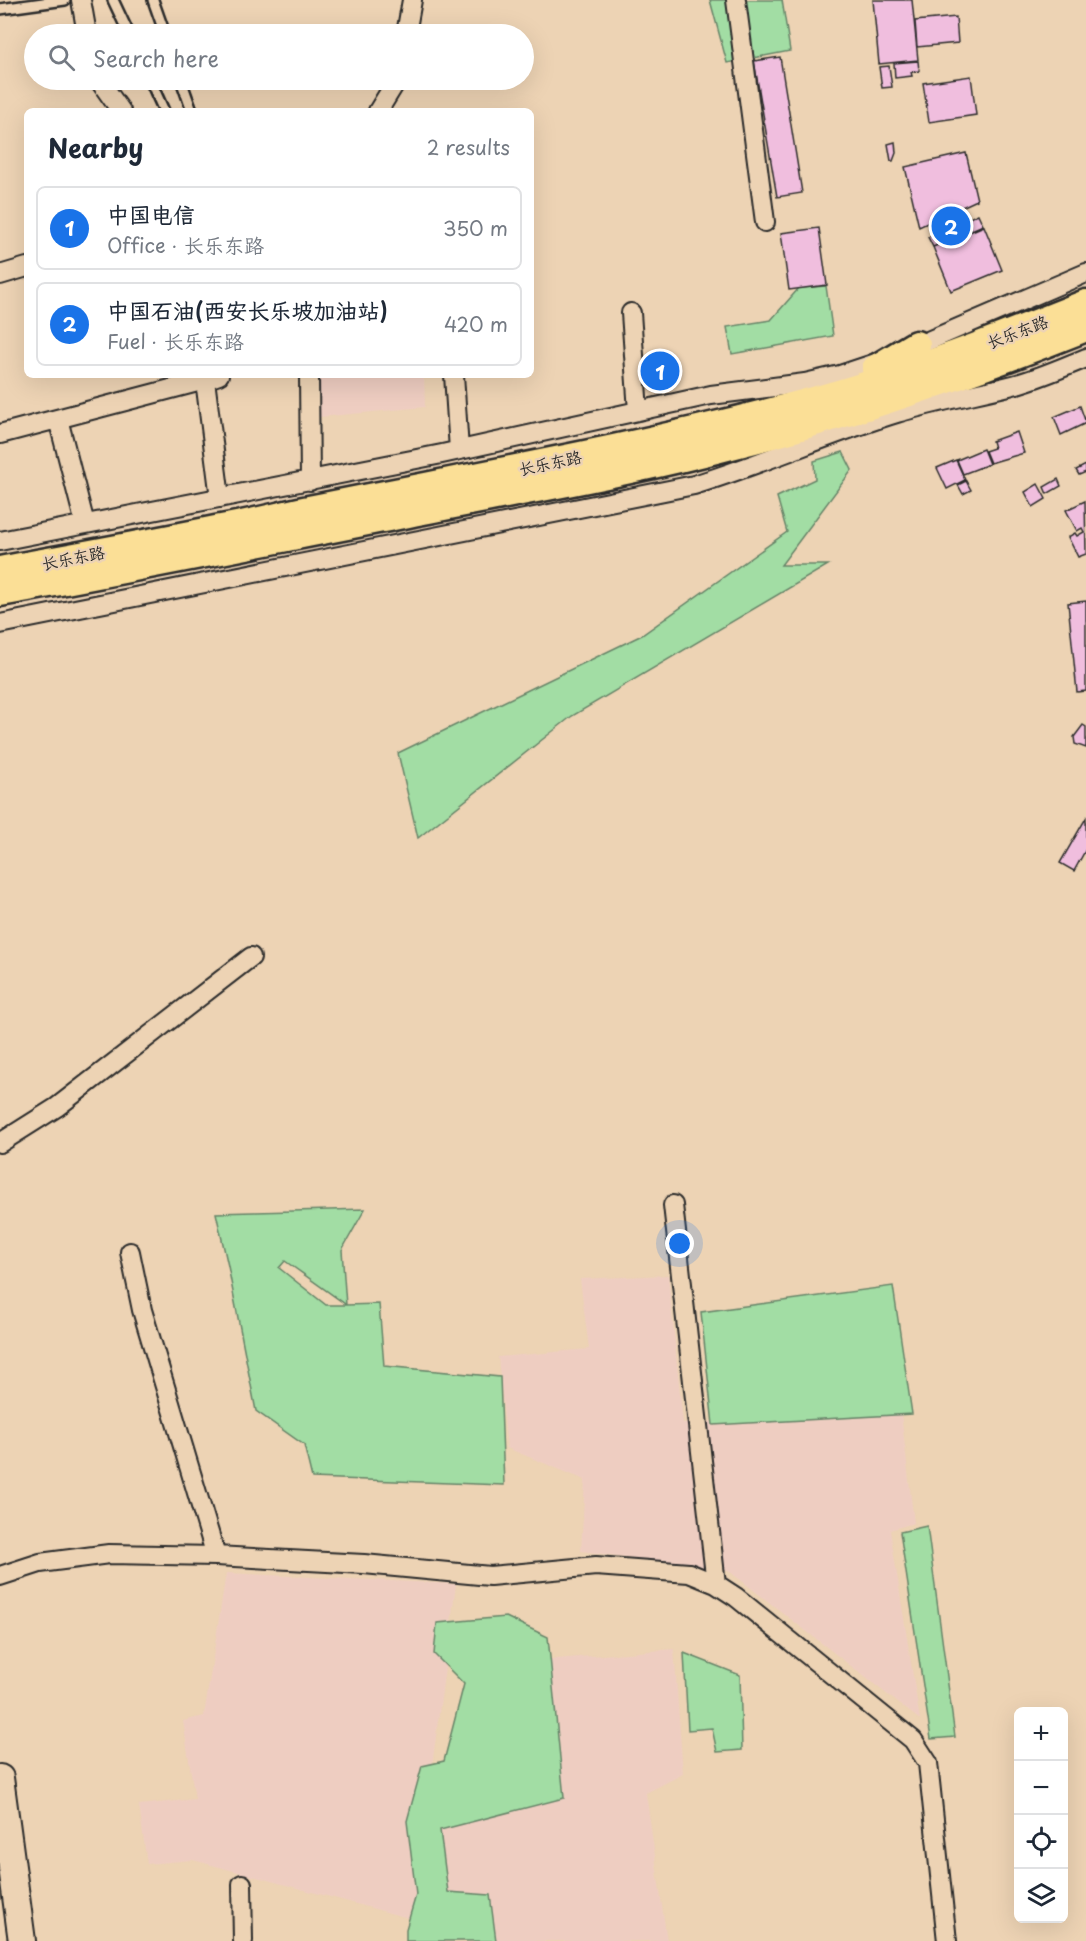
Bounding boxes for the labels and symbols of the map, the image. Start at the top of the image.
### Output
pin: 2 [932,204,970,248]
street label: 长乐东路 [983,308,1051,354]
pin: 1 [640,348,680,394]
street label: 长乐东路 [516,444,584,480]
street label: 长乐东路 [39,539,107,575]
your location [665,1229,694,1258]

